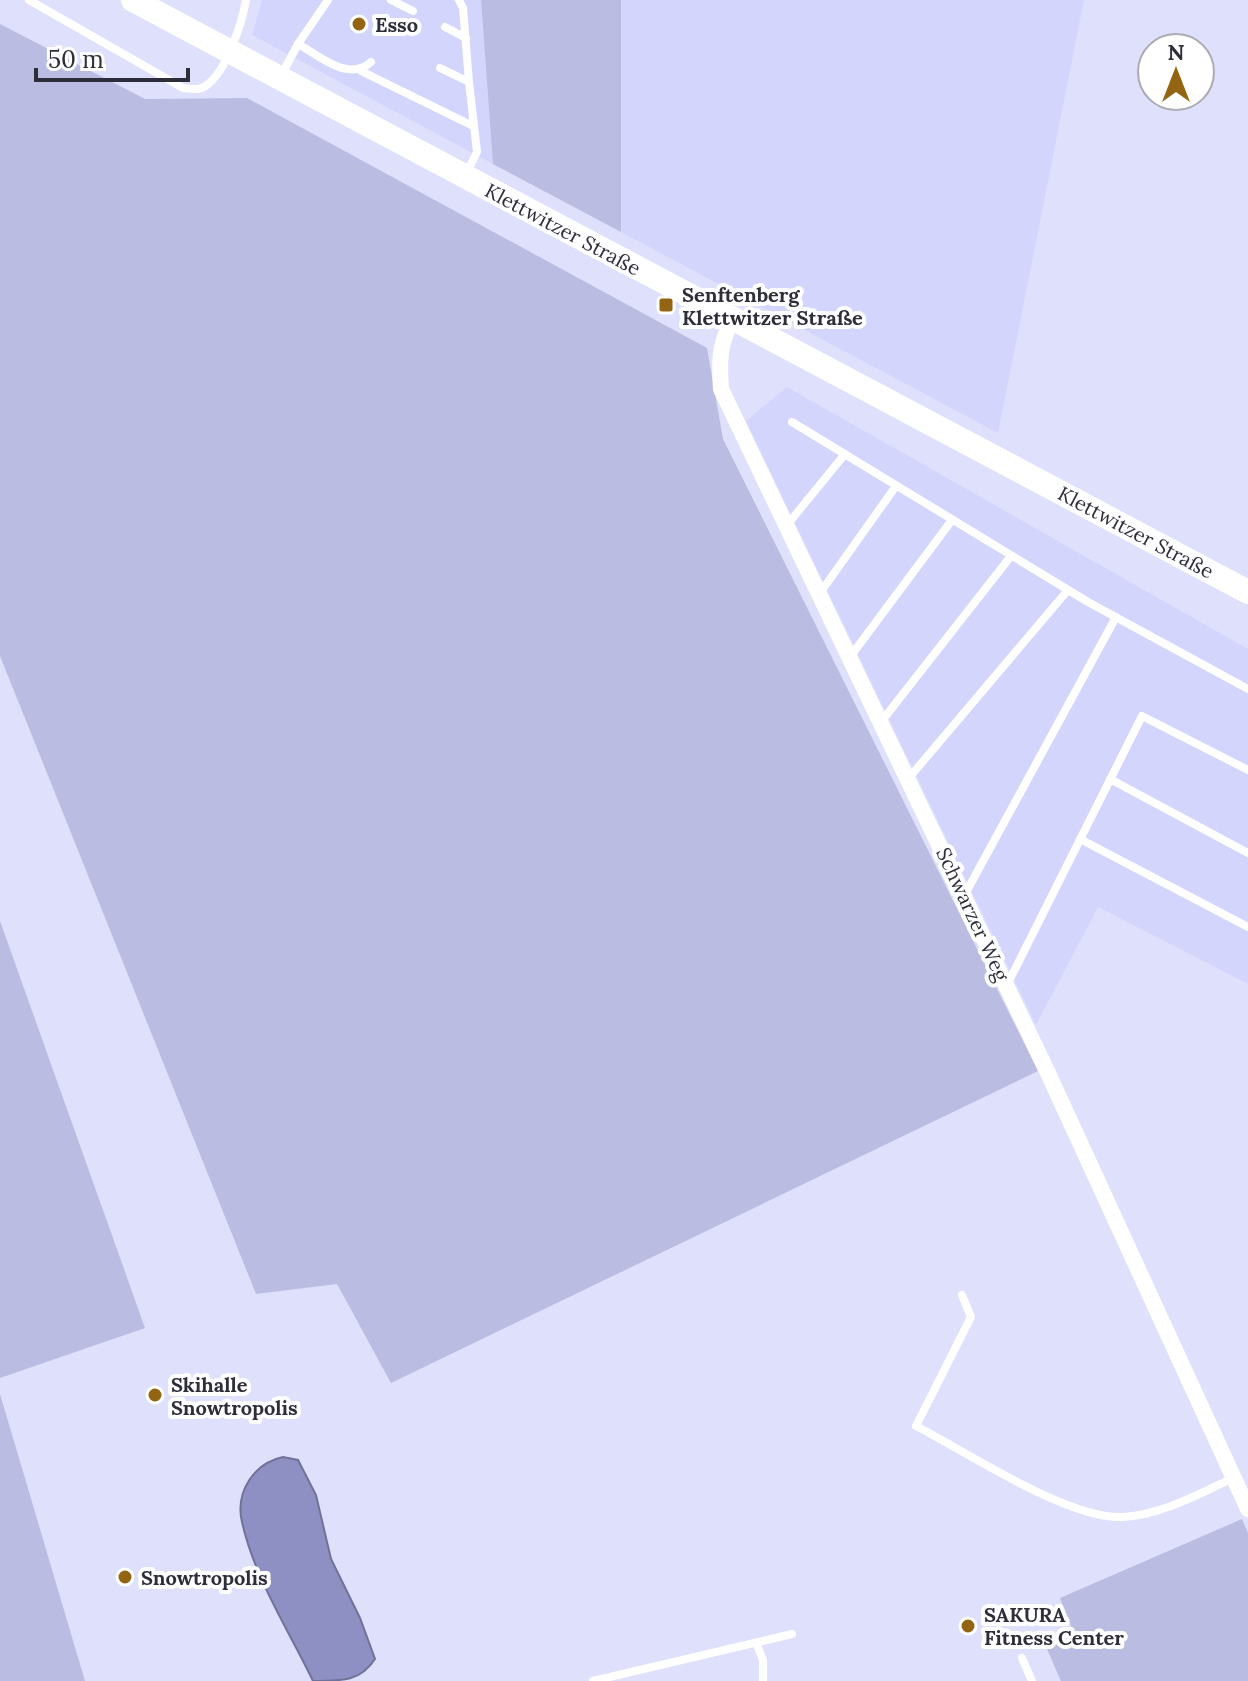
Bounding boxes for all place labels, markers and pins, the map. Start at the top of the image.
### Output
place label: Esso [375,12,418,37]
marker: Esso [350,15,368,33]
place label: Senftenberg Klettwitzer Straße [682,282,863,330]
marker: Senftenberg Klettwitzer Straße [657,296,675,314]
place label: Skihalle Snowtropolis [171,1372,298,1420]
marker: Skihalle Snowtropolis [146,1386,164,1404]
place label: Snowtropolis [141,1565,268,1590]
marker: Snowtropolis [116,1568,134,1586]
place label: SAKURA Fitness Center [984,1602,1124,1650]
marker: SAKURA Fitness Center [959,1617,977,1635]

